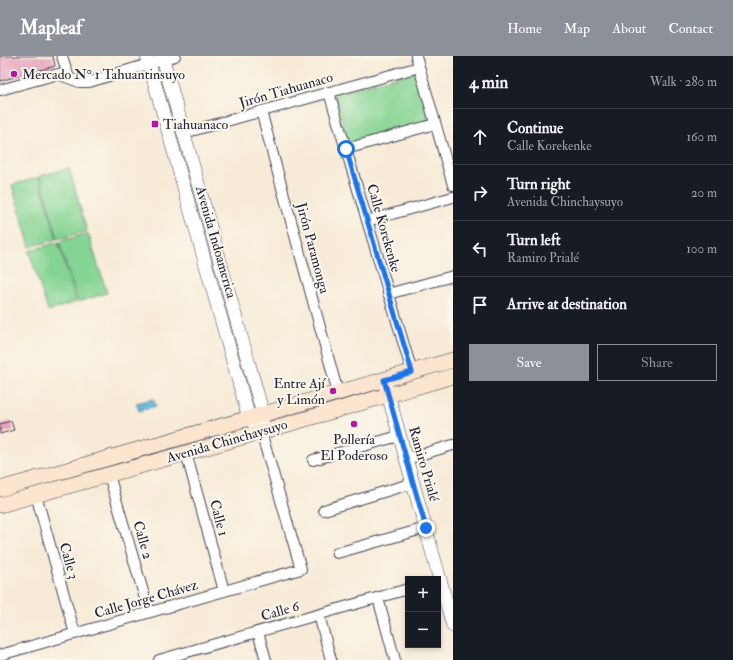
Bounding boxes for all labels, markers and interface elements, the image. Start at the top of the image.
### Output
text: Mapleaf [20,16,82,40]
text: Home [507,20,542,37]
text: Map [564,20,590,37]
text: About [612,20,646,37]
text: Contact [668,20,713,37]
place label: Mercado N° 1 Tahuantinsuyo [22,66,185,84]
street label: Jirón Tiahuanaco [236,68,335,112]
marker: Mercado N° 1 Tahuantinsuyo [9,69,19,79]
text: 4 min [469,72,508,93]
text: Walk · 280 m [650,74,717,90]
place label: Tiahuanaco [163,116,229,133]
marker: Tiahuanaco [150,119,160,129]
text: Continue [507,119,563,138]
icon: ahead [469,126,491,148]
text: 160 m [686,129,717,145]
text: Calle Korekenke [507,138,592,154]
route start [337,140,355,158]
text: Turn right [507,175,570,194]
street label: Calle Korekenke [363,182,405,274]
icon: right [469,182,491,204]
street label: Avenida Indoamerica [192,183,240,300]
text: 20 m [691,185,717,201]
text: Avenida Chinchaysuyo [507,194,623,210]
street label: Jirón Paramonga [292,200,333,296]
text: Turn left [507,231,561,250]
icon: left [469,238,491,260]
text: 100 m [686,241,717,257]
text: Ramiro Prialé [507,250,579,266]
icon: arrive [469,294,491,316]
text: Arrive at destination [507,295,627,314]
button: Save [469,344,589,381]
button: Share [597,344,717,381]
place label: Entre Ají y Limón [273,375,326,409]
marker: Entre Ají y Limón [328,386,338,396]
street label: Avenida Chinchaysuyo [164,416,290,468]
marker: Pollería El Poderoso [349,419,359,429]
street label: Ramiro Prialé [405,424,443,504]
place label: Pollería El Poderoso [320,431,388,464]
street label: Calle 1 [206,498,232,538]
street label: Calle 2 [129,519,157,561]
route end [417,519,435,537]
street label: Calle 3 [56,541,82,581]
street label: Calle Jorge Chávez [92,576,200,622]
map controls [405,576,441,648]
button: + [405,576,441,612]
street label: Calle 6 [259,597,302,625]
button: − [405,612,441,648]

